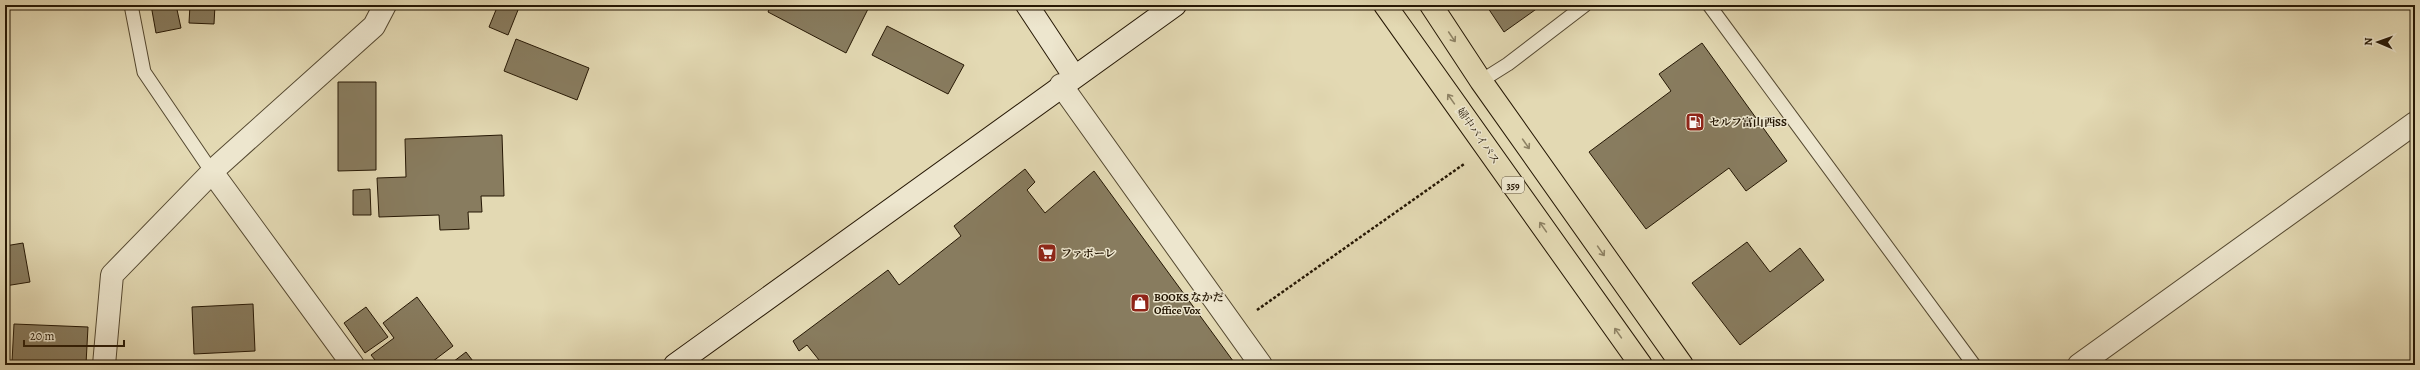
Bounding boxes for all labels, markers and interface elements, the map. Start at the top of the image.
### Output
north arrow [2358,22,2398,62]
one-way arrow [1448,32,1456,43]
text: N [2361,37,2376,46]
one-way arrow [1447,93,1455,104]
street label: 婦中バイパス [1453,105,1503,167]
fuel station icon: セルフ富山西SS [1684,111,1706,133]
place label: セルフ富山西SS [1709,115,1787,130]
one-way arrow [1522,139,1530,150]
road number: 359 [1502,177,1524,193]
one-way arrow [1539,222,1547,233]
supermarket icon: ファボーレ [1036,242,1058,264]
one-way arrow [1597,245,1605,256]
place label: ファボーレ [1061,246,1116,261]
place label: BOOKS なかだ Office Vox [1154,290,1224,318]
shop icon: BOOKS なかだ Office Vox [1129,292,1151,314]
scale bar [24,322,124,348]
text: 20 m [30,328,54,344]
one-way arrow [1614,328,1622,339]

